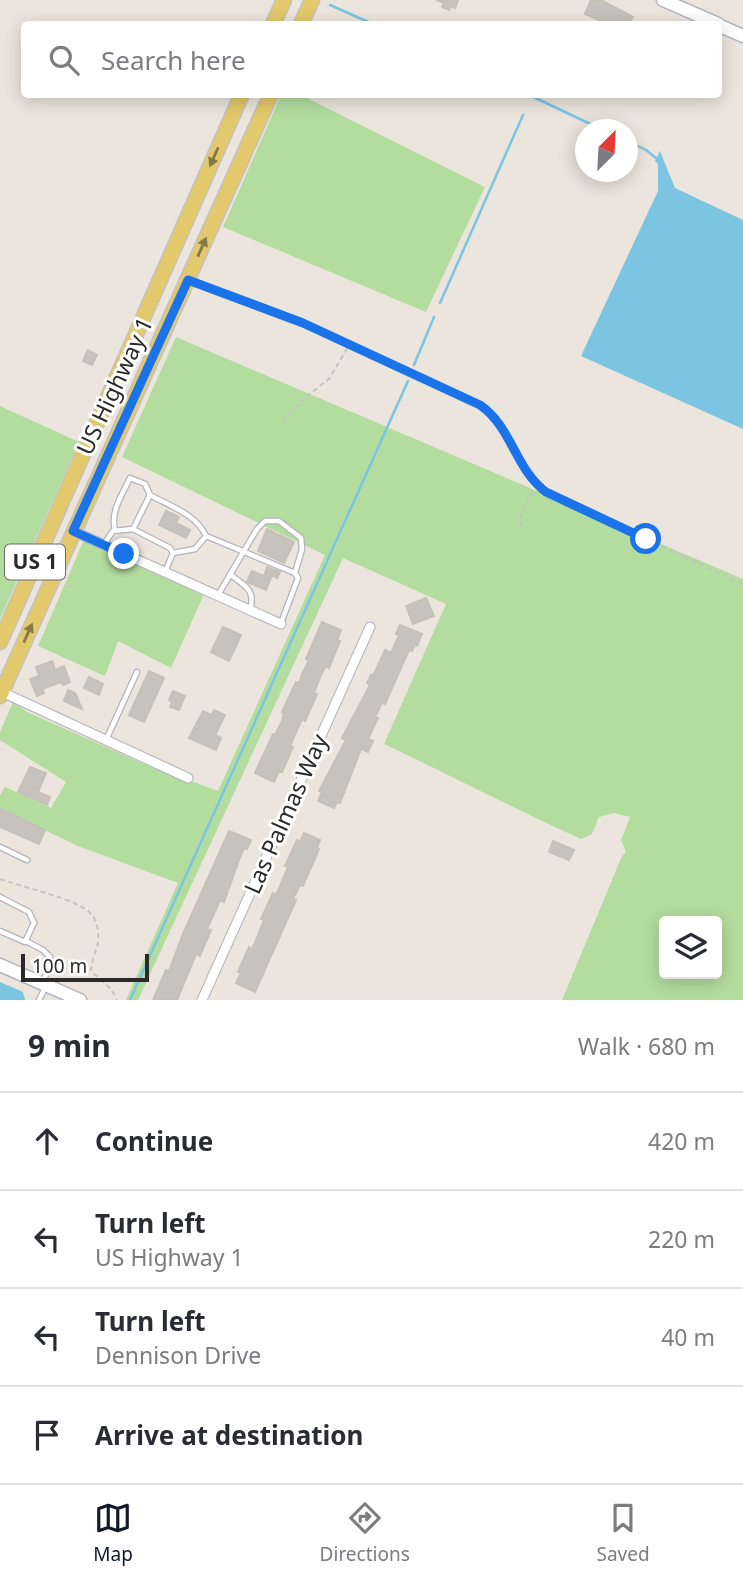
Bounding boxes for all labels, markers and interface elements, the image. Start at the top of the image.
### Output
search box [21,21,722,98]
icon: search [45,41,83,79]
text: Search here [101,42,246,78]
north arrow [575,119,638,182]
one-way arrow [208,147,220,167]
one-way arrow [197,237,208,258]
street label: US Highway 1 [68,311,160,460]
route start [630,523,661,554]
route end [108,538,139,569]
road number: US 1 [5,544,65,580]
one-way arrow [22,623,34,643]
street label: Las Palmas Way [236,728,335,899]
map controls [659,916,722,979]
button: layers [659,916,722,979]
scale bar [21,951,149,983]
text: 100 m [32,953,87,979]
text: 9 min [28,1025,111,1066]
text: Walk · 680 m [578,1030,715,1062]
icon: ahead [28,1122,66,1160]
text: Continue [95,1123,213,1159]
text: 420 m [648,1125,715,1157]
text: Turn left [95,1205,206,1241]
icon: left [28,1220,66,1258]
text: 220 m [648,1223,715,1255]
text: US Highway 1 [95,1241,244,1273]
text: Turn left [95,1303,206,1339]
icon: left [28,1318,66,1356]
text: 40 m [661,1321,715,1353]
text: Dennison Drive [95,1339,261,1371]
icon: arrive [28,1416,66,1454]
text: Arrive at destination [95,1417,364,1453]
tab: Map [93,1499,133,1567]
tab: Directions [320,1499,410,1567]
tab: Saved [596,1499,650,1567]

